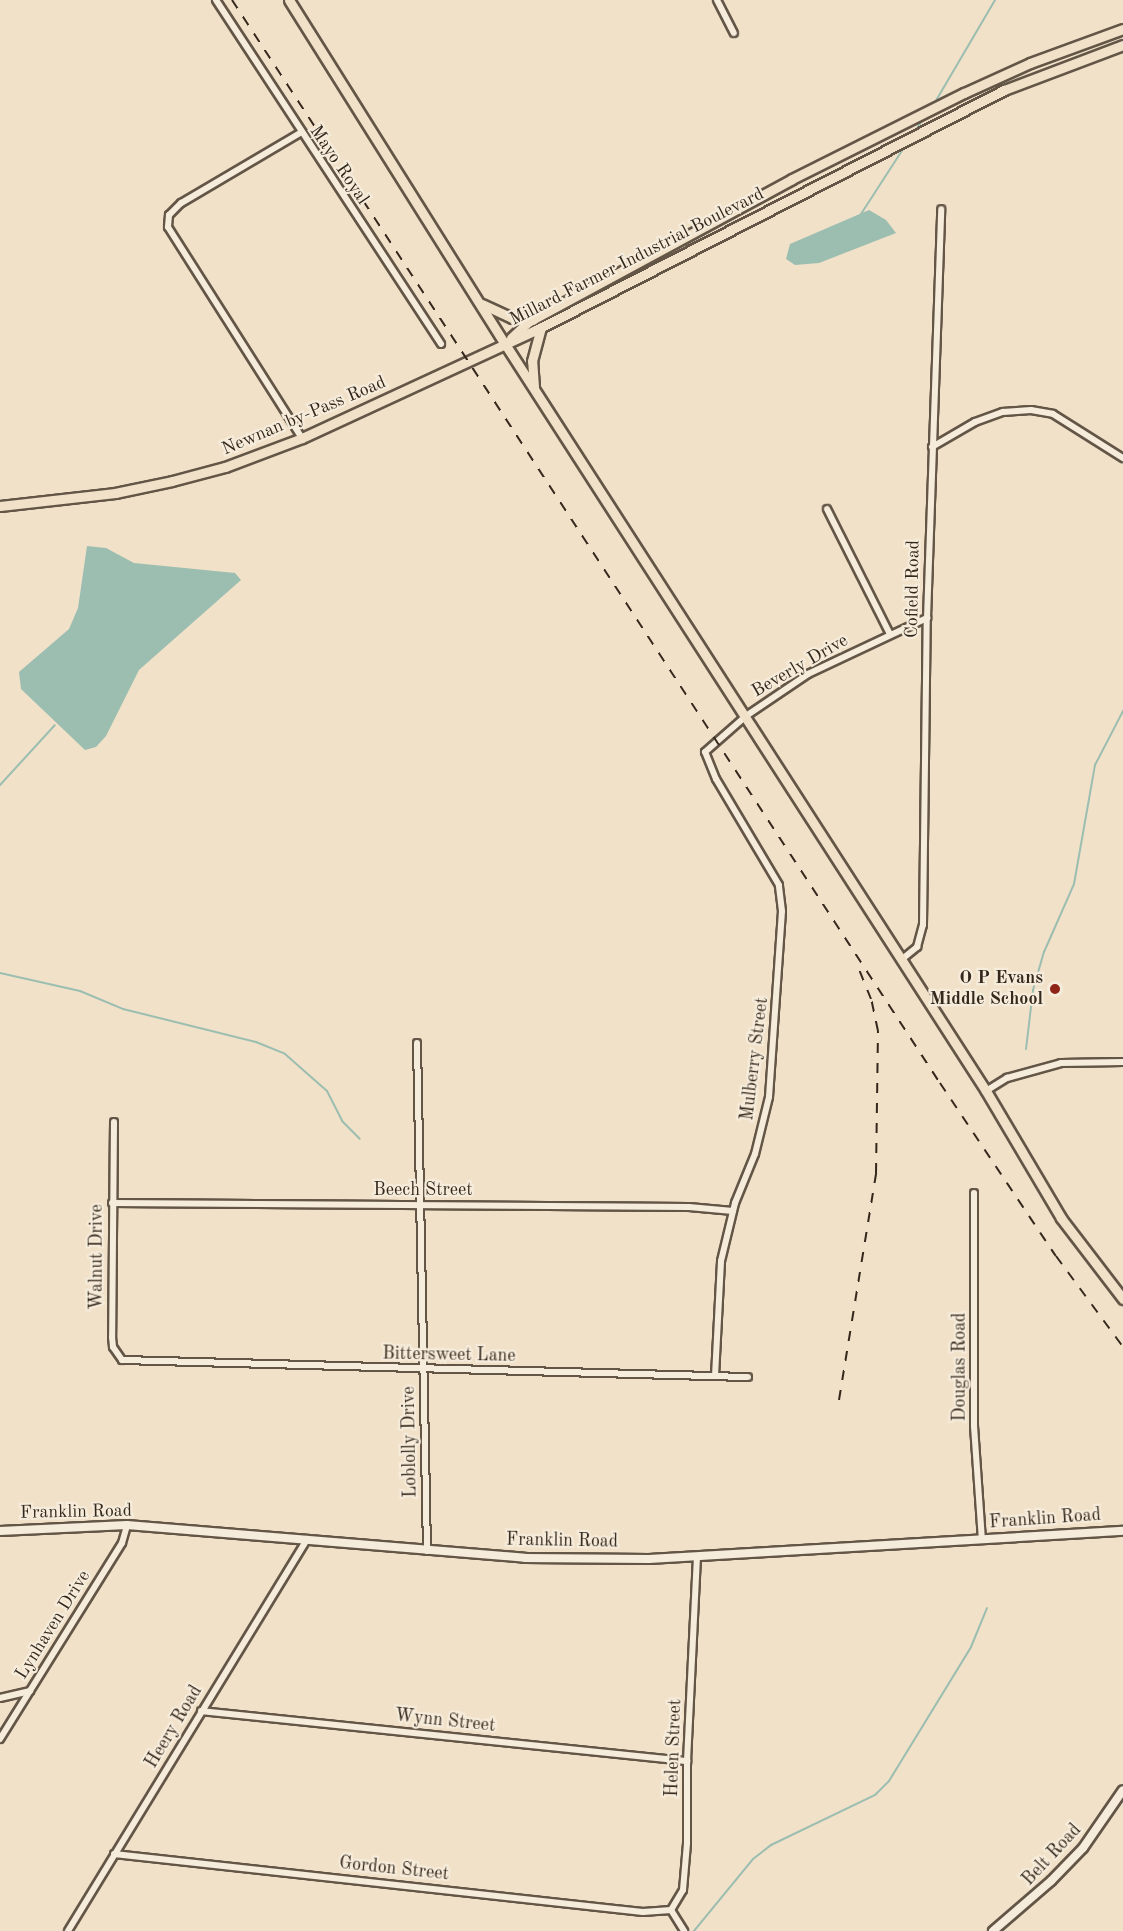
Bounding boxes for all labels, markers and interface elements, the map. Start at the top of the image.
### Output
street label: Mayo Royal [305,121,373,209]
street label: Millard Farmer Industrial Boulevard [506,183,768,331]
street label: Newnan by-Pass Road [219,372,389,460]
street label: Cofield Road [901,540,925,638]
street label: Beverly Drive [748,630,852,702]
place label: O P Evans Middle School [930,968,1043,1010]
marker: O P Evans Middle School [1048,982,1062,996]
street label: Mulberry Street [737,996,773,1122]
street label: Beech Street [373,1179,473,1201]
street label: Walnut Drive [86,1204,108,1310]
street label: Douglas Road [949,1312,971,1422]
street label: Bittersweet Lane [382,1343,516,1367]
street label: Loblolly Drive [398,1386,422,1498]
street label: Franklin Road [20,1500,132,1524]
street label: Franklin Road [988,1504,1102,1534]
street label: Franklin Road [506,1529,618,1553]
street label: Lynhaven Drive [11,1567,95,1683]
street label: Heery Road [141,1682,207,1772]
street label: Helen Street [661,1699,687,1797]
street label: Wynn Street [394,1705,496,1737]
street label: Belt Road [1018,1819,1086,1891]
street label: Gordon Street [338,1853,450,1885]

